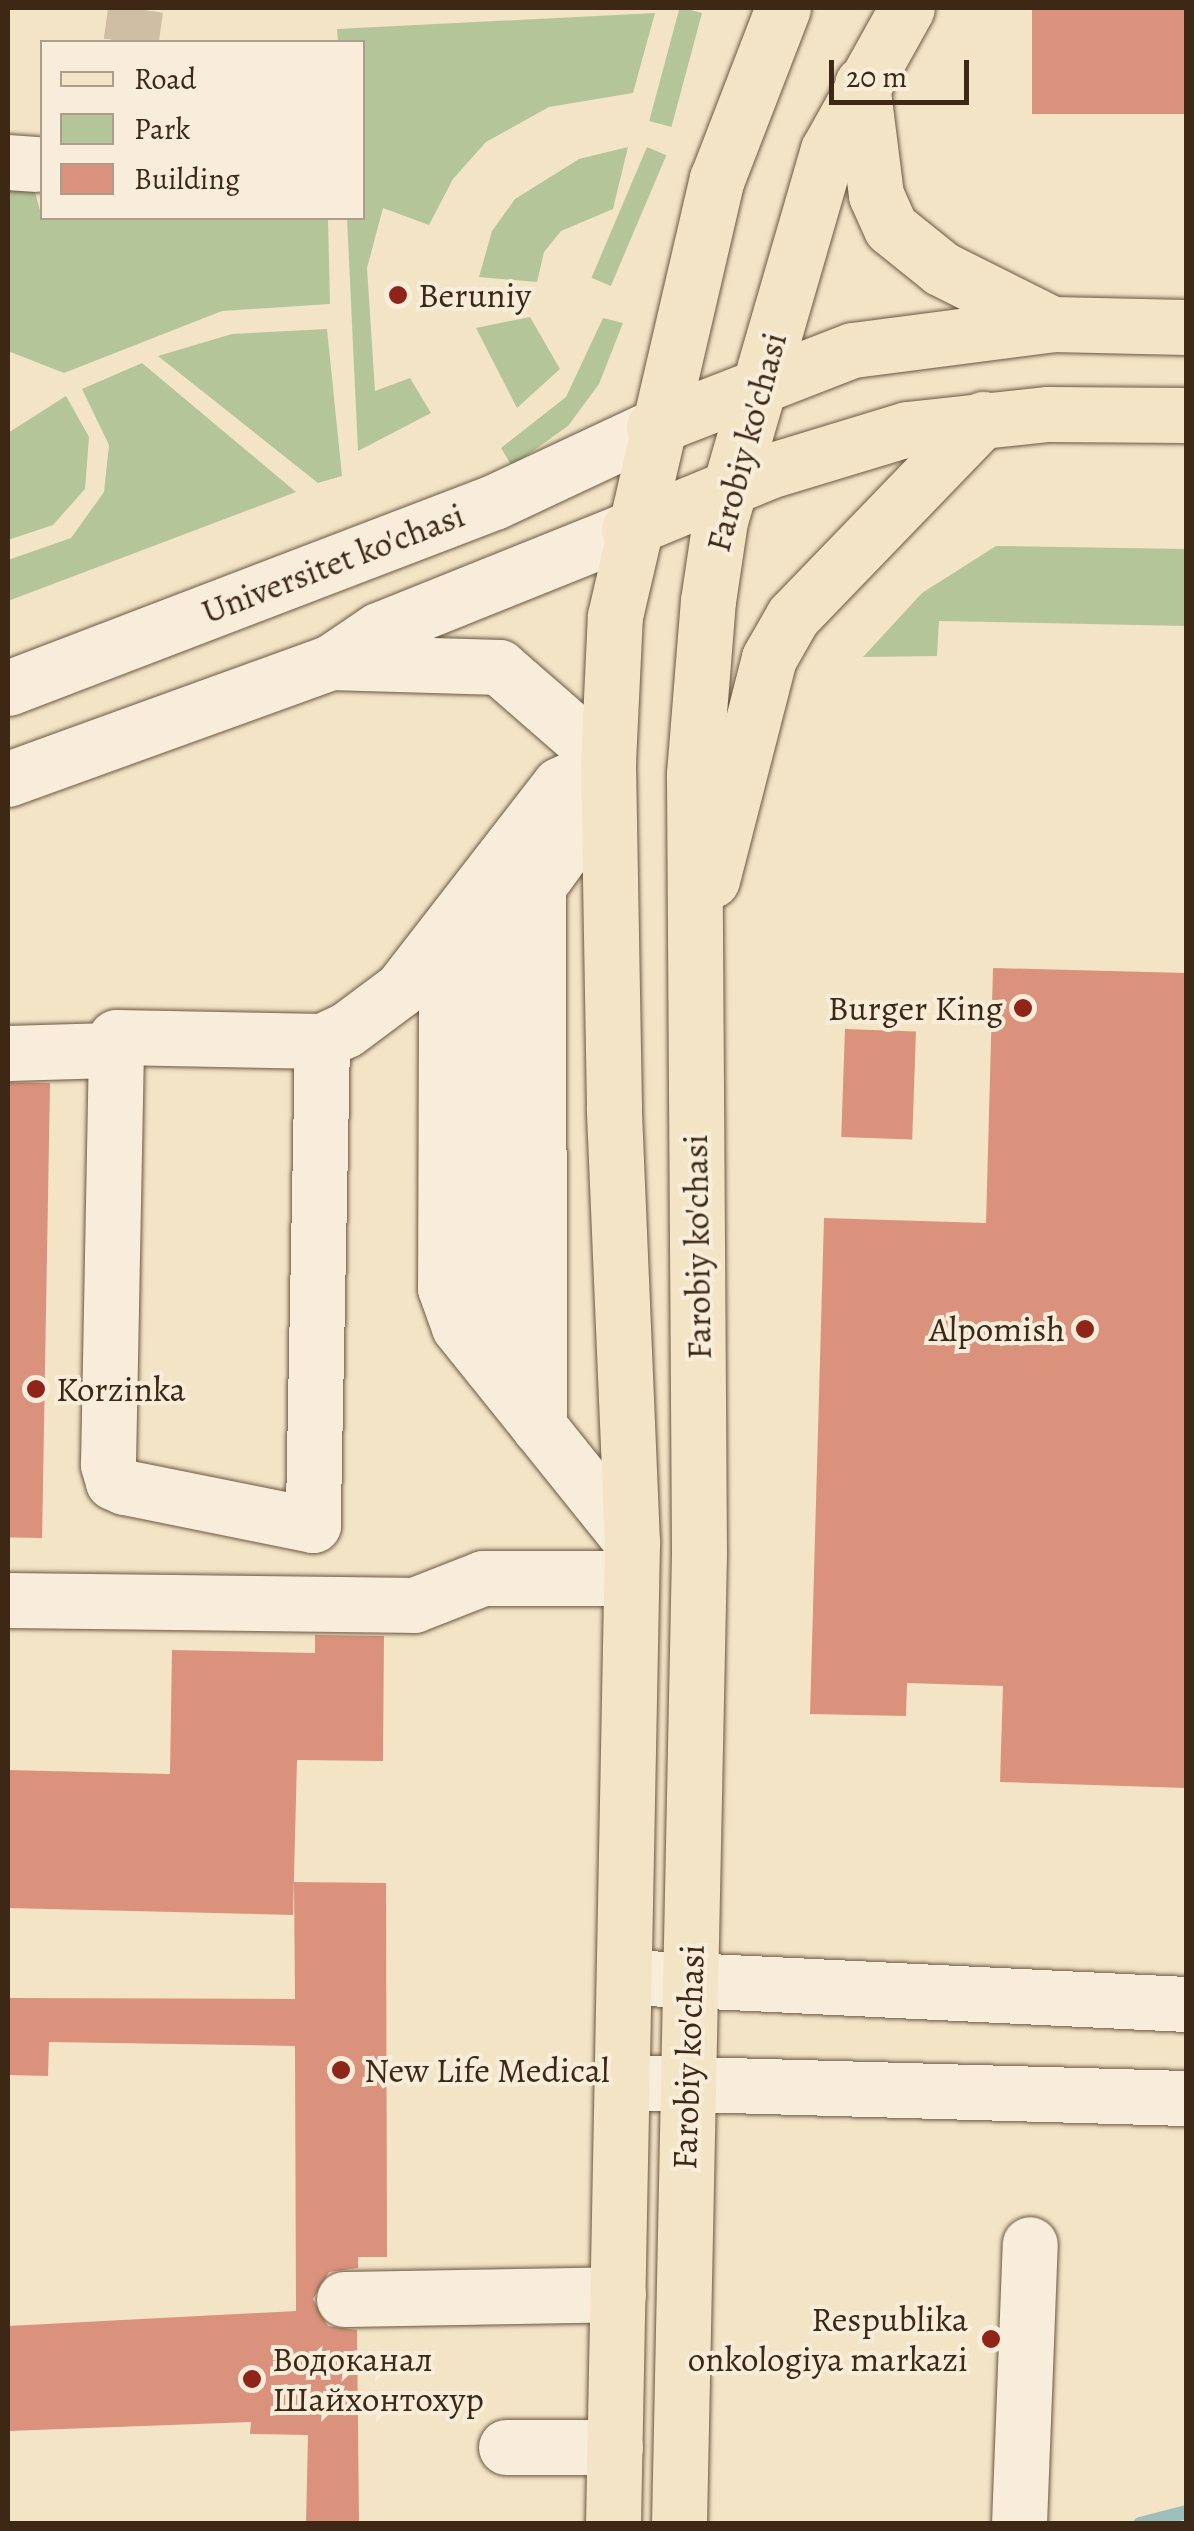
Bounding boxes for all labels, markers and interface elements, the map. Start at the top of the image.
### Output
legend [40,40,365,220]
scale bar [834,40,974,102]
text: 20 m [846,57,907,97]
text: Road [134,59,196,99]
text: Park [134,109,190,149]
text: Building [134,159,240,199]
place label: Beruniy [418,274,531,316]
marker: Beruniy [387,284,409,306]
street label: Farobiy ko'chasi [697,328,795,556]
street label: Universitet ko'chasi [196,494,470,632]
place label: Burger King [828,987,1003,1029]
marker: Burger King [1012,997,1034,1019]
street label: Farobiy ko'chasi [674,1134,720,1360]
place label: Alpomish [929,1308,1065,1350]
marker: Alpomish [1074,1318,1096,1340]
place label: Korzinka [56,1368,186,1410]
marker: Korzinka [25,1378,47,1400]
street label: Farobiy ko'chasi [663,1944,713,2170]
place label: New Life Medical [364,2049,610,2091]
marker: New Life Medical [328,2057,354,2083]
place label: Respublika onkologiya markazi [688,2298,968,2380]
marker: Respublika onkologiya markazi [978,2326,1004,2352]
place label: Водоканал Шайхонтохур [272,2338,484,2420]
marker: Водоканал Шайхонтохур [241,2368,263,2390]

